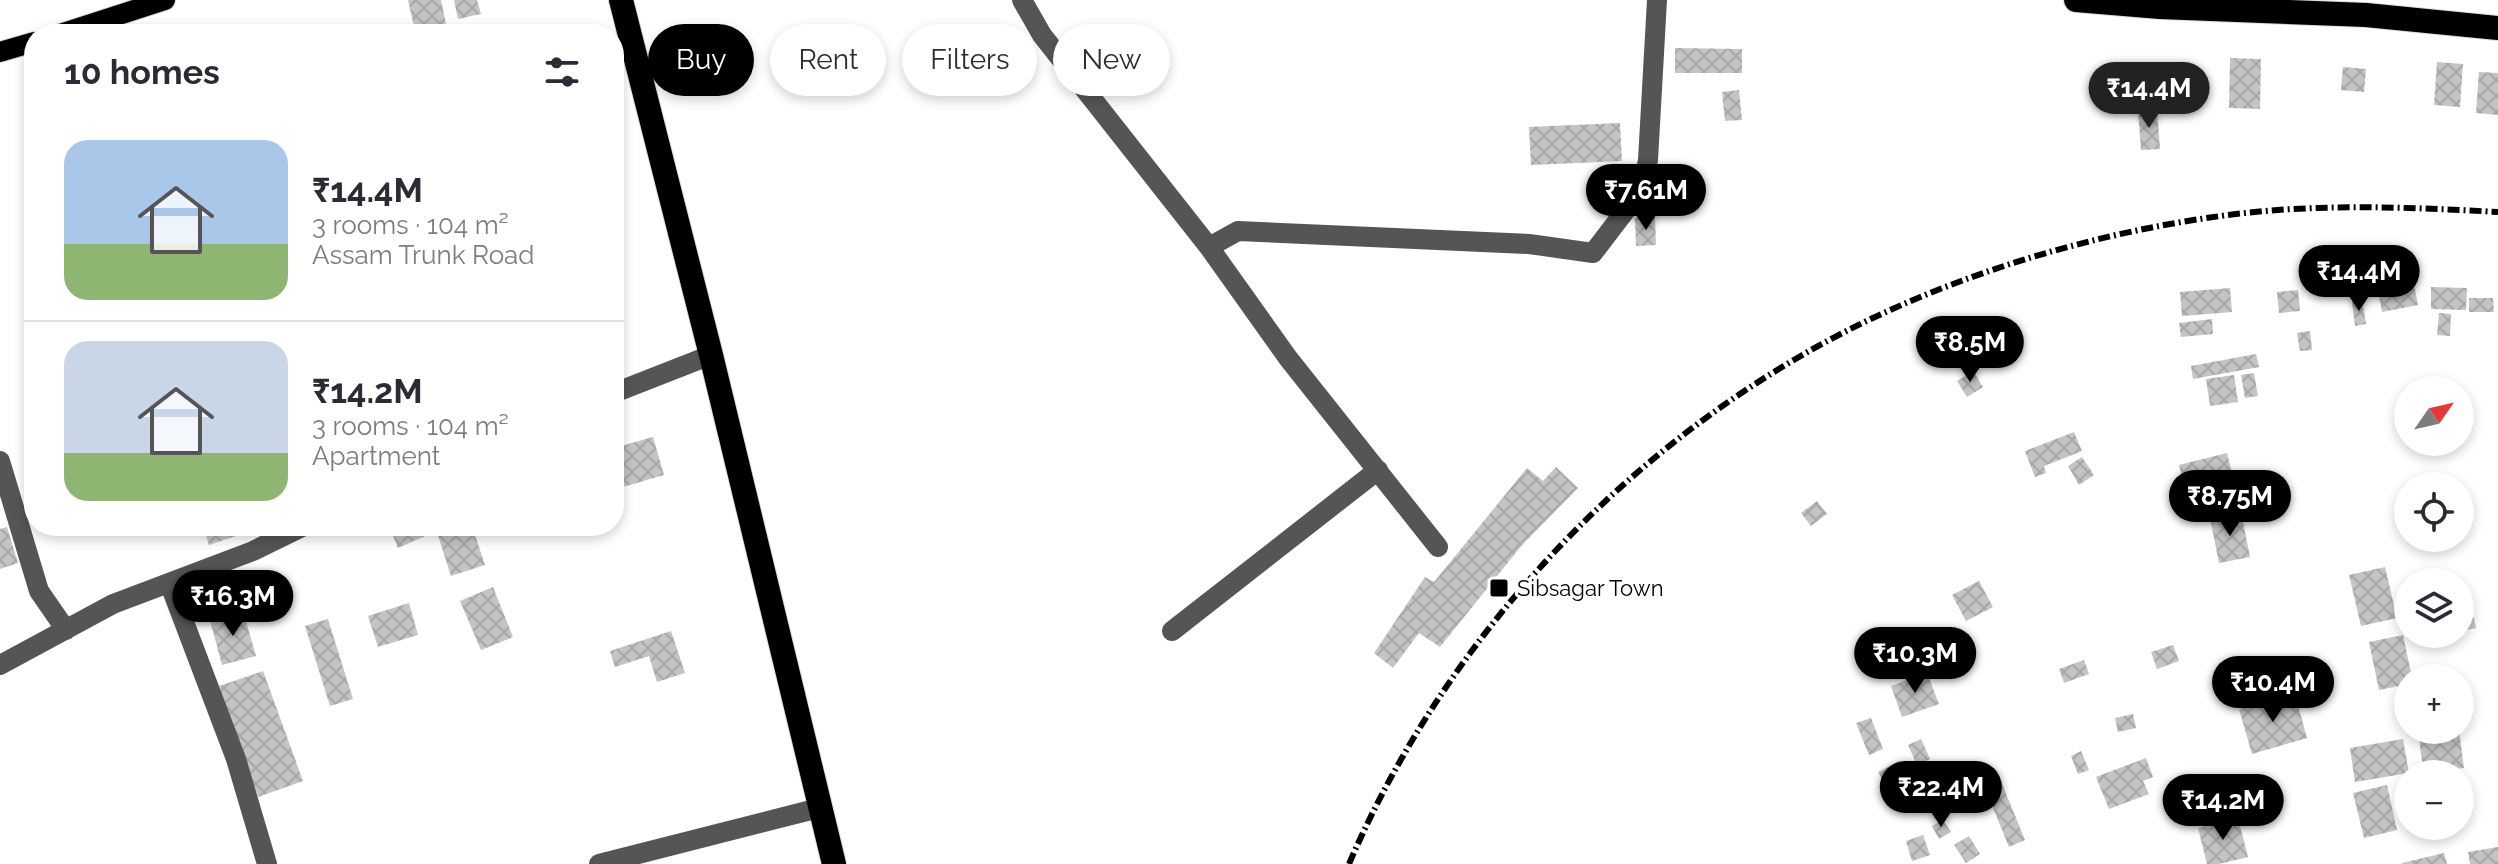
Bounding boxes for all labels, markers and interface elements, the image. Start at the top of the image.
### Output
chip: Buy [648,24,754,96]
chip: Rent [770,24,886,96]
chip: Filters [902,24,1037,96]
chip: New [1053,24,1170,96]
icon: filters [540,50,584,94]
text: 10 homes [64,52,220,92]
pin: ₹14.4M [2084,62,2214,130]
text: ₹14.4M [2107,73,2191,103]
pin: ₹7.61M [1581,164,1711,232]
text: ₹14.4M [312,170,423,210]
icon: home [128,172,224,268]
text: ₹7.61M [1604,175,1688,205]
text: 3 rooms · 104 m² [312,210,509,240]
text: Assam Trunk Road [312,240,534,270]
pin: ₹14.4M [2294,245,2424,313]
text: ₹14.4M [2317,256,2401,286]
pin: ₹8.5M [1914,316,2026,384]
text: ₹8.5M [1934,327,2006,357]
text: ₹14.2M [312,371,423,411]
icon: home [128,373,224,469]
north arrow [2394,376,2474,456]
map controls [2394,376,2474,840]
text: 3 rooms · 104 m² [312,411,509,441]
text: Apartment [312,441,441,471]
pin: ₹8.75M [2165,470,2295,538]
button: locate [2394,472,2474,552]
text: ₹8.75M [2187,481,2273,511]
button: layers [2394,568,2474,648]
pin: ₹16.3M [168,570,298,638]
place label: Sibsagar Town [1517,575,1663,601]
marker: Sibsagar Town [1488,577,1510,599]
text: ₹16.3M [190,581,276,611]
pin: ₹10.3M [1850,627,1980,695]
text: ₹10.3M [1872,638,1958,668]
pin: ₹10.4M [2208,656,2338,724]
button: + [2394,664,2474,744]
text: ₹10.4M [2230,667,2316,697]
button: − [2394,760,2474,840]
pin: ₹22.4M [1876,761,2006,829]
text: ₹22.4M [1898,772,1984,802]
pin: ₹14.2M [2158,774,2288,842]
text: ₹14.2M [2181,785,2265,815]

